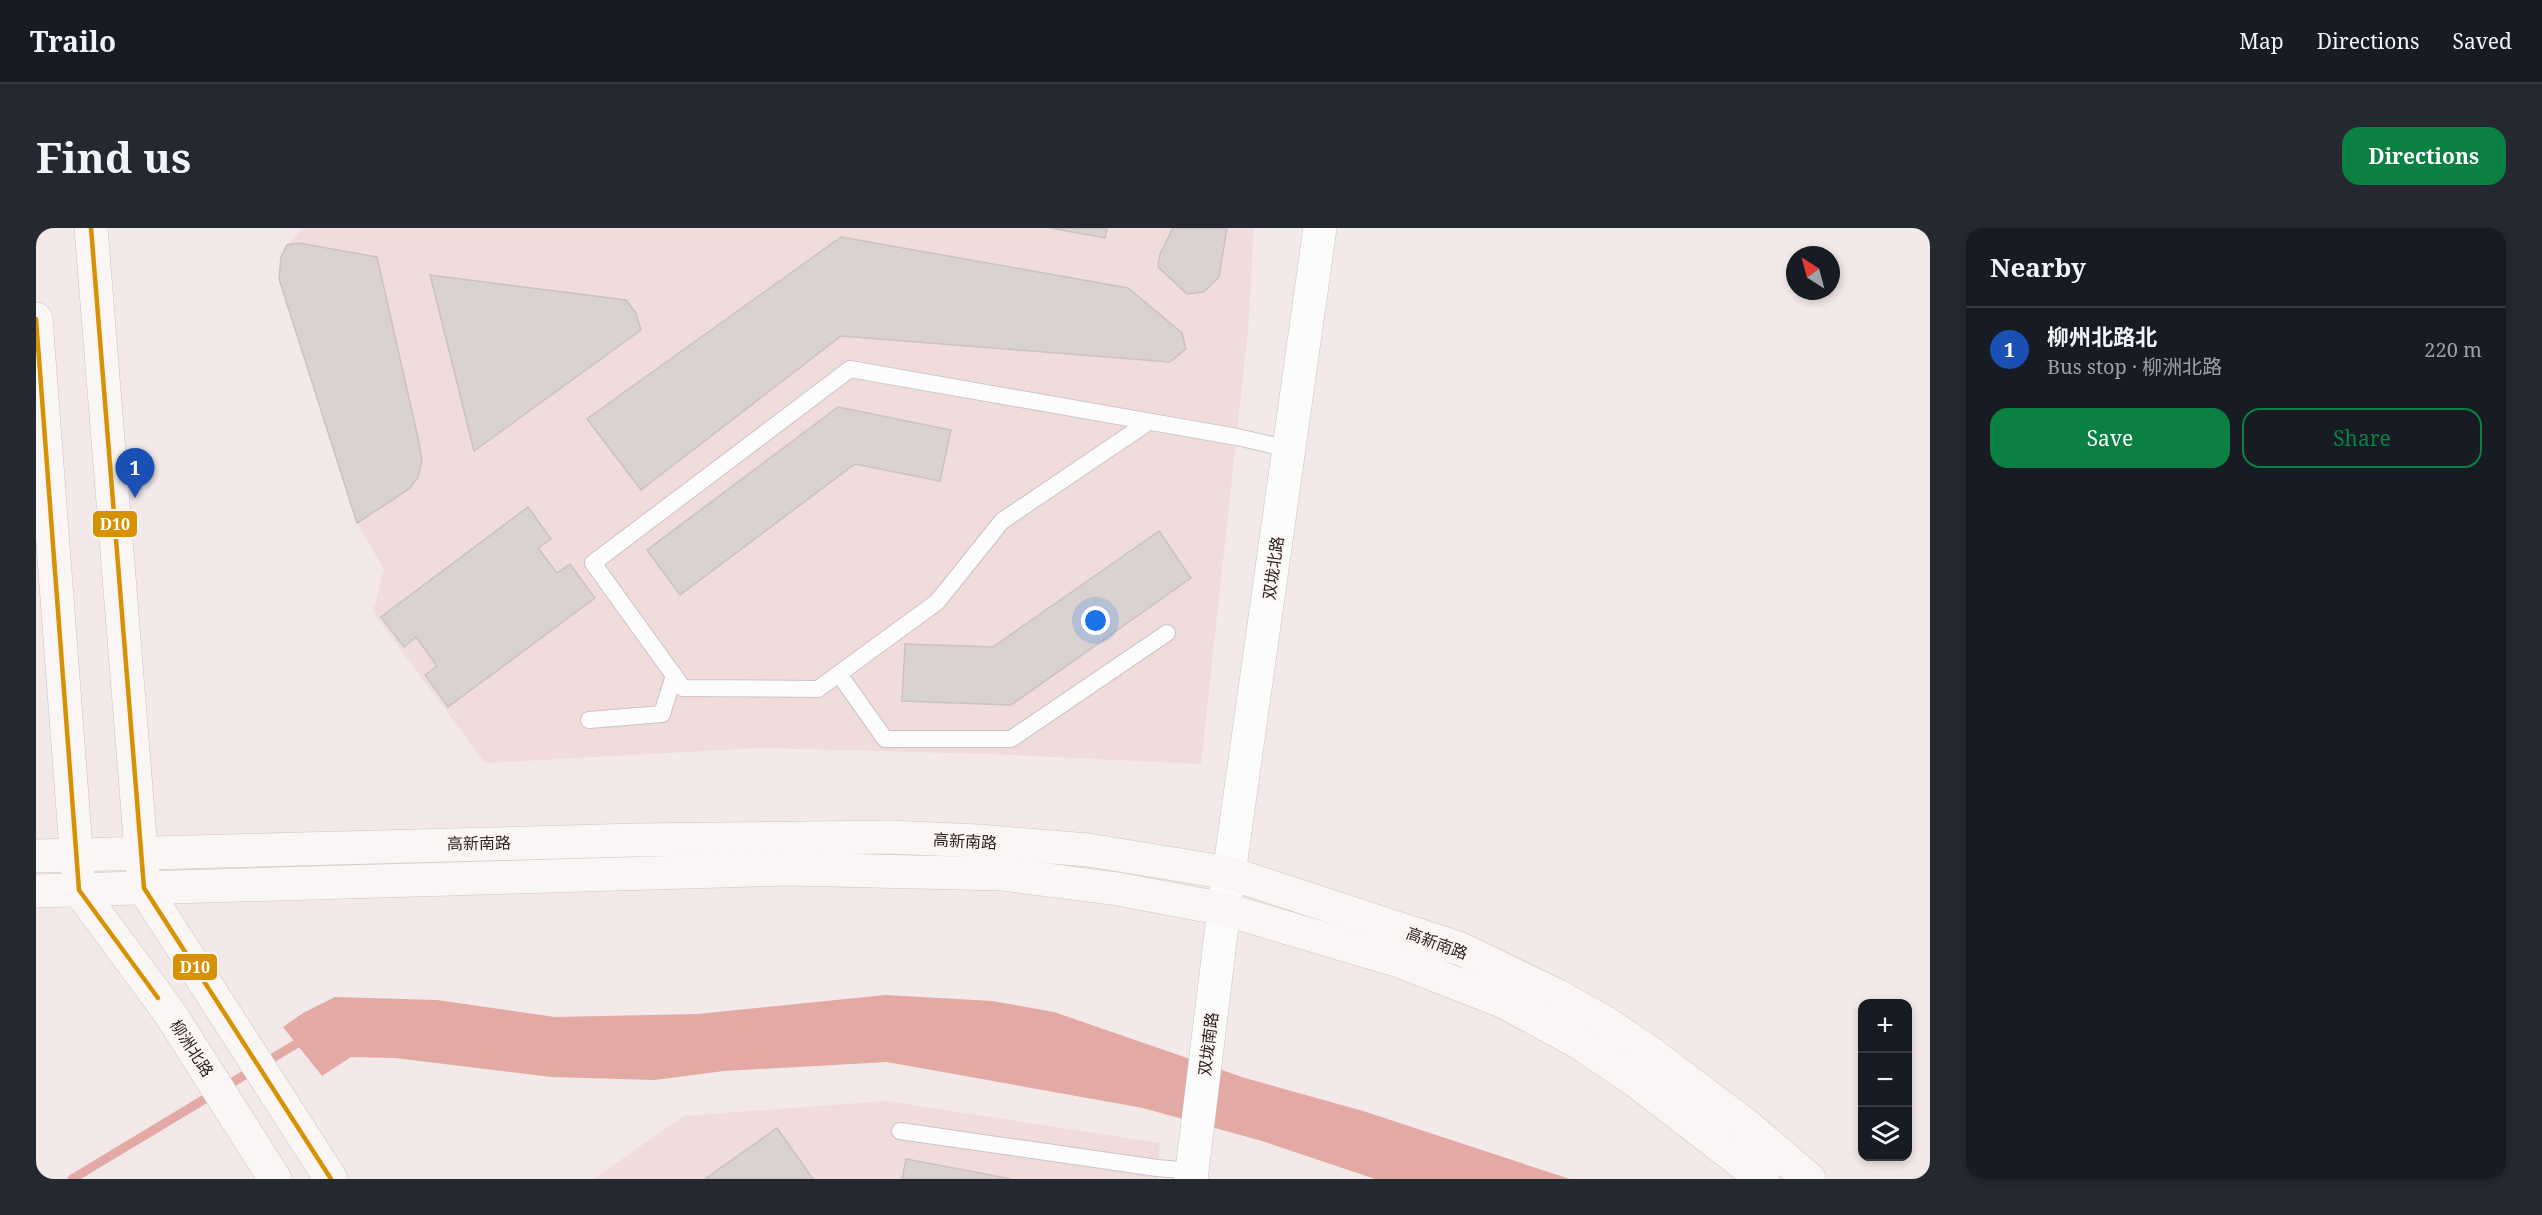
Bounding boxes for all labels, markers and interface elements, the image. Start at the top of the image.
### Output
text: Trailo [30,22,116,60]
text: Map [2239,27,2284,55]
text: Directions [2317,27,2419,55]
text: Saved [2452,27,2512,55]
button: Directions [2342,127,2506,185]
text: Find us [36,128,191,185]
north arrow [1786,246,1840,300]
text: Nearby [1990,249,2086,285]
text: 柳州北路北 [2047,321,2157,351]
text: 1 [2004,336,2015,363]
text: 220 m [2424,336,2482,363]
text: Bus stop · 柳洲北路 [2047,353,2222,380]
button: Save [1990,408,2230,468]
button: Share [2242,408,2482,468]
pin: 1 [116,448,154,498]
line badge: D10 [92,510,138,538]
text: D10 [100,513,130,535]
street label: 双垅北路 [1258,535,1288,601]
your location [1081,606,1110,635]
street label: 高新南路 [932,828,998,854]
street label: 高新南路 [447,831,511,855]
street label: 高新南路 [1403,922,1471,964]
line badge: D10 [172,953,218,981]
text: D10 [180,956,210,978]
map controls [1858,999,1912,1161]
button: + [1858,999,1912,1053]
street label: 双垅南路 [1193,1011,1223,1077]
street label: 柳洲北路 [165,1015,219,1081]
button: − [1858,1053,1912,1107]
button: layers [1858,1107,1912,1161]

